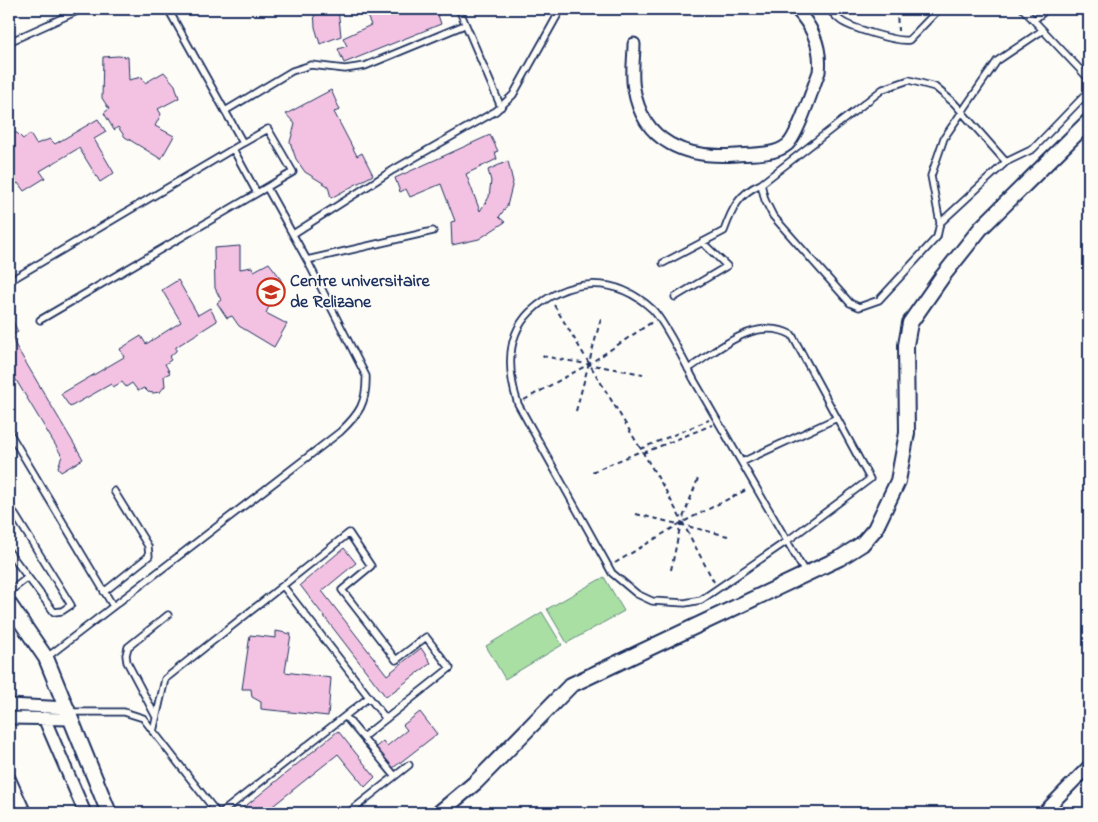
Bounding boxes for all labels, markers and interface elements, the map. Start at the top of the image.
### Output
place label: Centre universitaire de Relizane [290,269,430,316]
school or university icon: Centre universitaire de Relizane [256,277,286,307]

